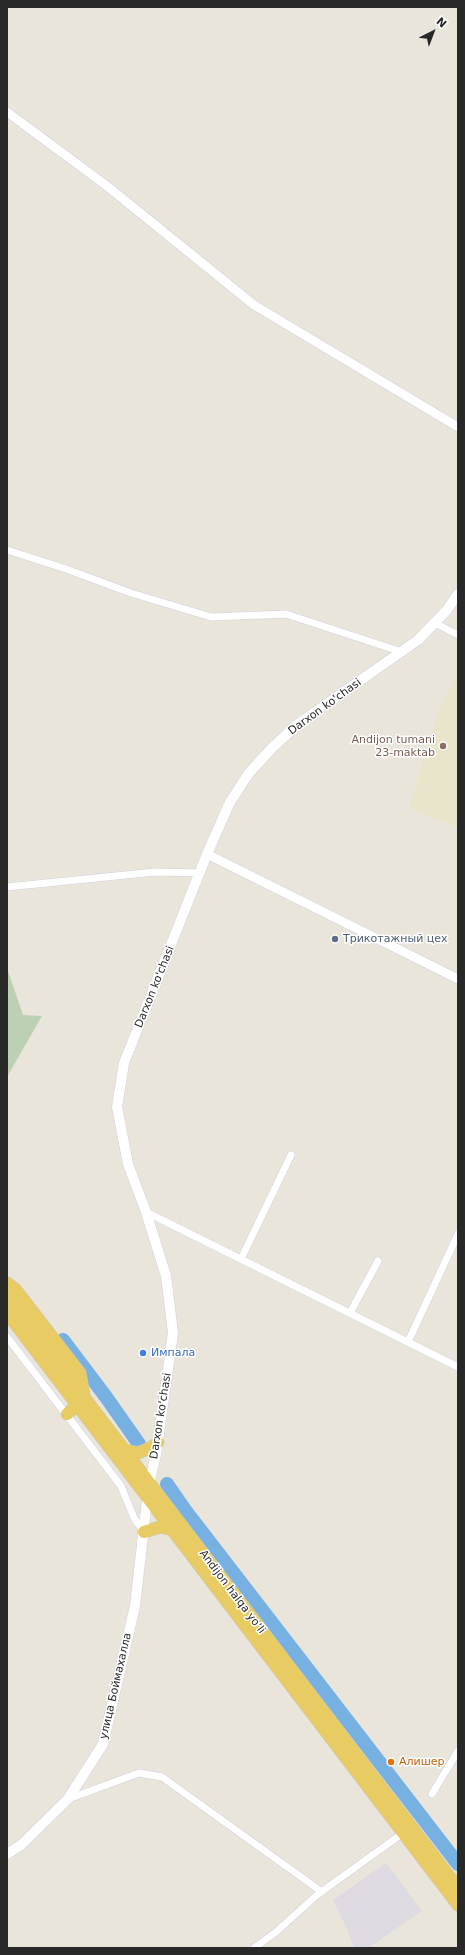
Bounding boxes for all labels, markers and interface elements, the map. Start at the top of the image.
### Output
north arrow [413,12,453,52]
text: N [434,15,449,31]
street label: Darxon ko'chasi [286,676,364,738]
place label: Andijon tumani 23-maktab [351,733,435,759]
marker: Andijon tumani 23-maktab [438,741,448,751]
place label: Трикотажный цех [343,932,448,946]
marker: Трикотажный цех [330,934,340,944]
street label: Darxon ko'chasi [133,944,177,1030]
place label: Импала [151,1346,195,1360]
marker: Импала [138,1348,148,1358]
street label: Darxon ko'chasi [148,1372,174,1460]
street label: Andijon halqa yo‘li [196,1547,268,1637]
street label: улица Боймахалла [97,1631,135,1741]
place label: Алишер [399,1755,445,1769]
marker: Алишер [386,1757,396,1767]

